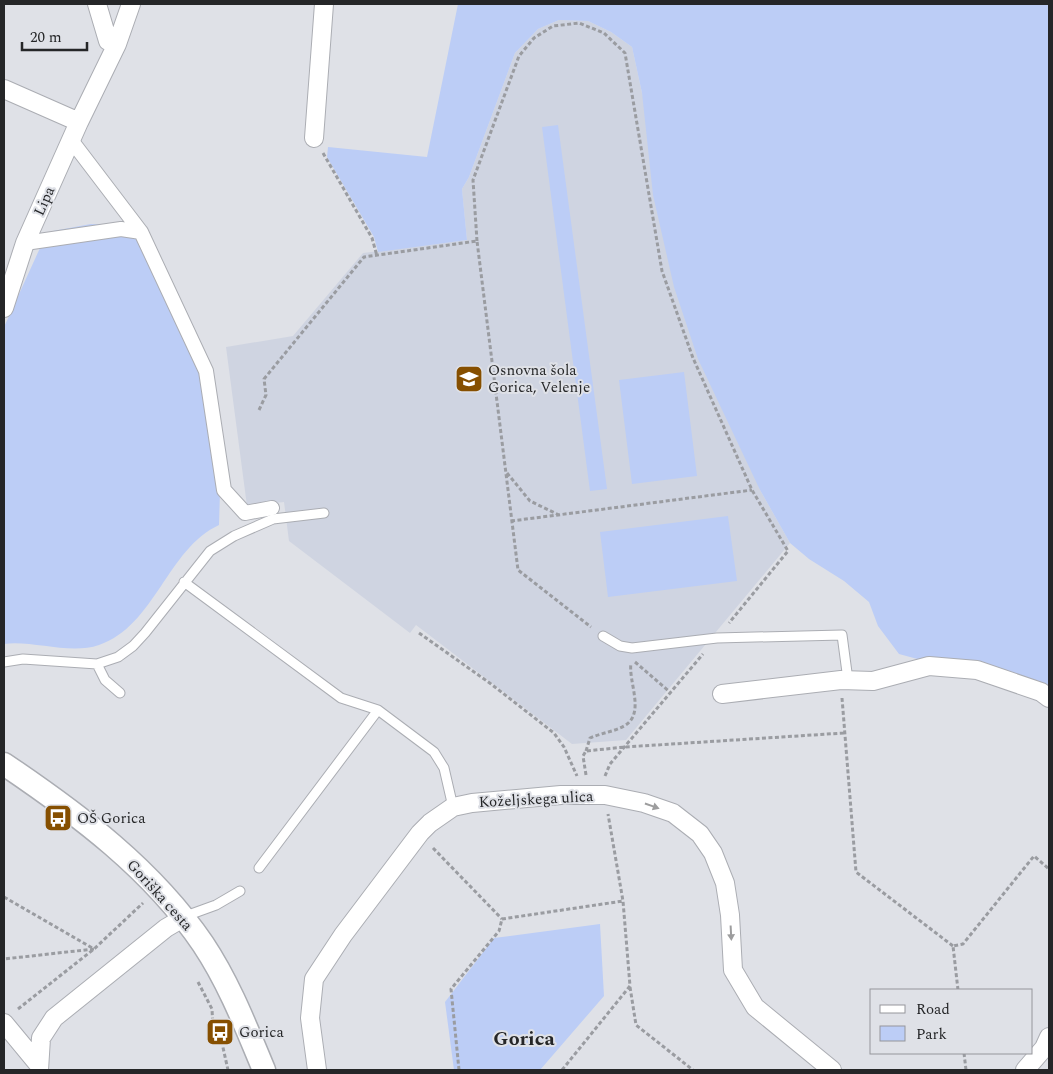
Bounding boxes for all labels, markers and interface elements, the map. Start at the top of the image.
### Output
scale bar [22,20,88,52]
text: 20 m [30,26,62,49]
street label: Lipa [28,182,61,220]
place label: Osnovna šola Gorica, Velenje [488,359,590,399]
school or university icon: Osnovna šola Gorica, Velenje [454,364,484,394]
street label: Koželjskega ulica [478,785,595,814]
one-way arrow [645,802,660,810]
bus stop icon: OŠ Gorica [43,803,73,833]
place label: OŠ Gorica [77,807,146,830]
street label: Goriška cesta [121,854,199,937]
one-way arrow [728,926,736,942]
legend [870,989,1033,1054]
text: Road [916,998,950,1021]
bus stop icon: Gorica [205,1017,235,1047]
place label: Gorica [239,1021,284,1044]
text: Park [916,1023,947,1046]
district label: Gorica [493,1024,555,1054]

